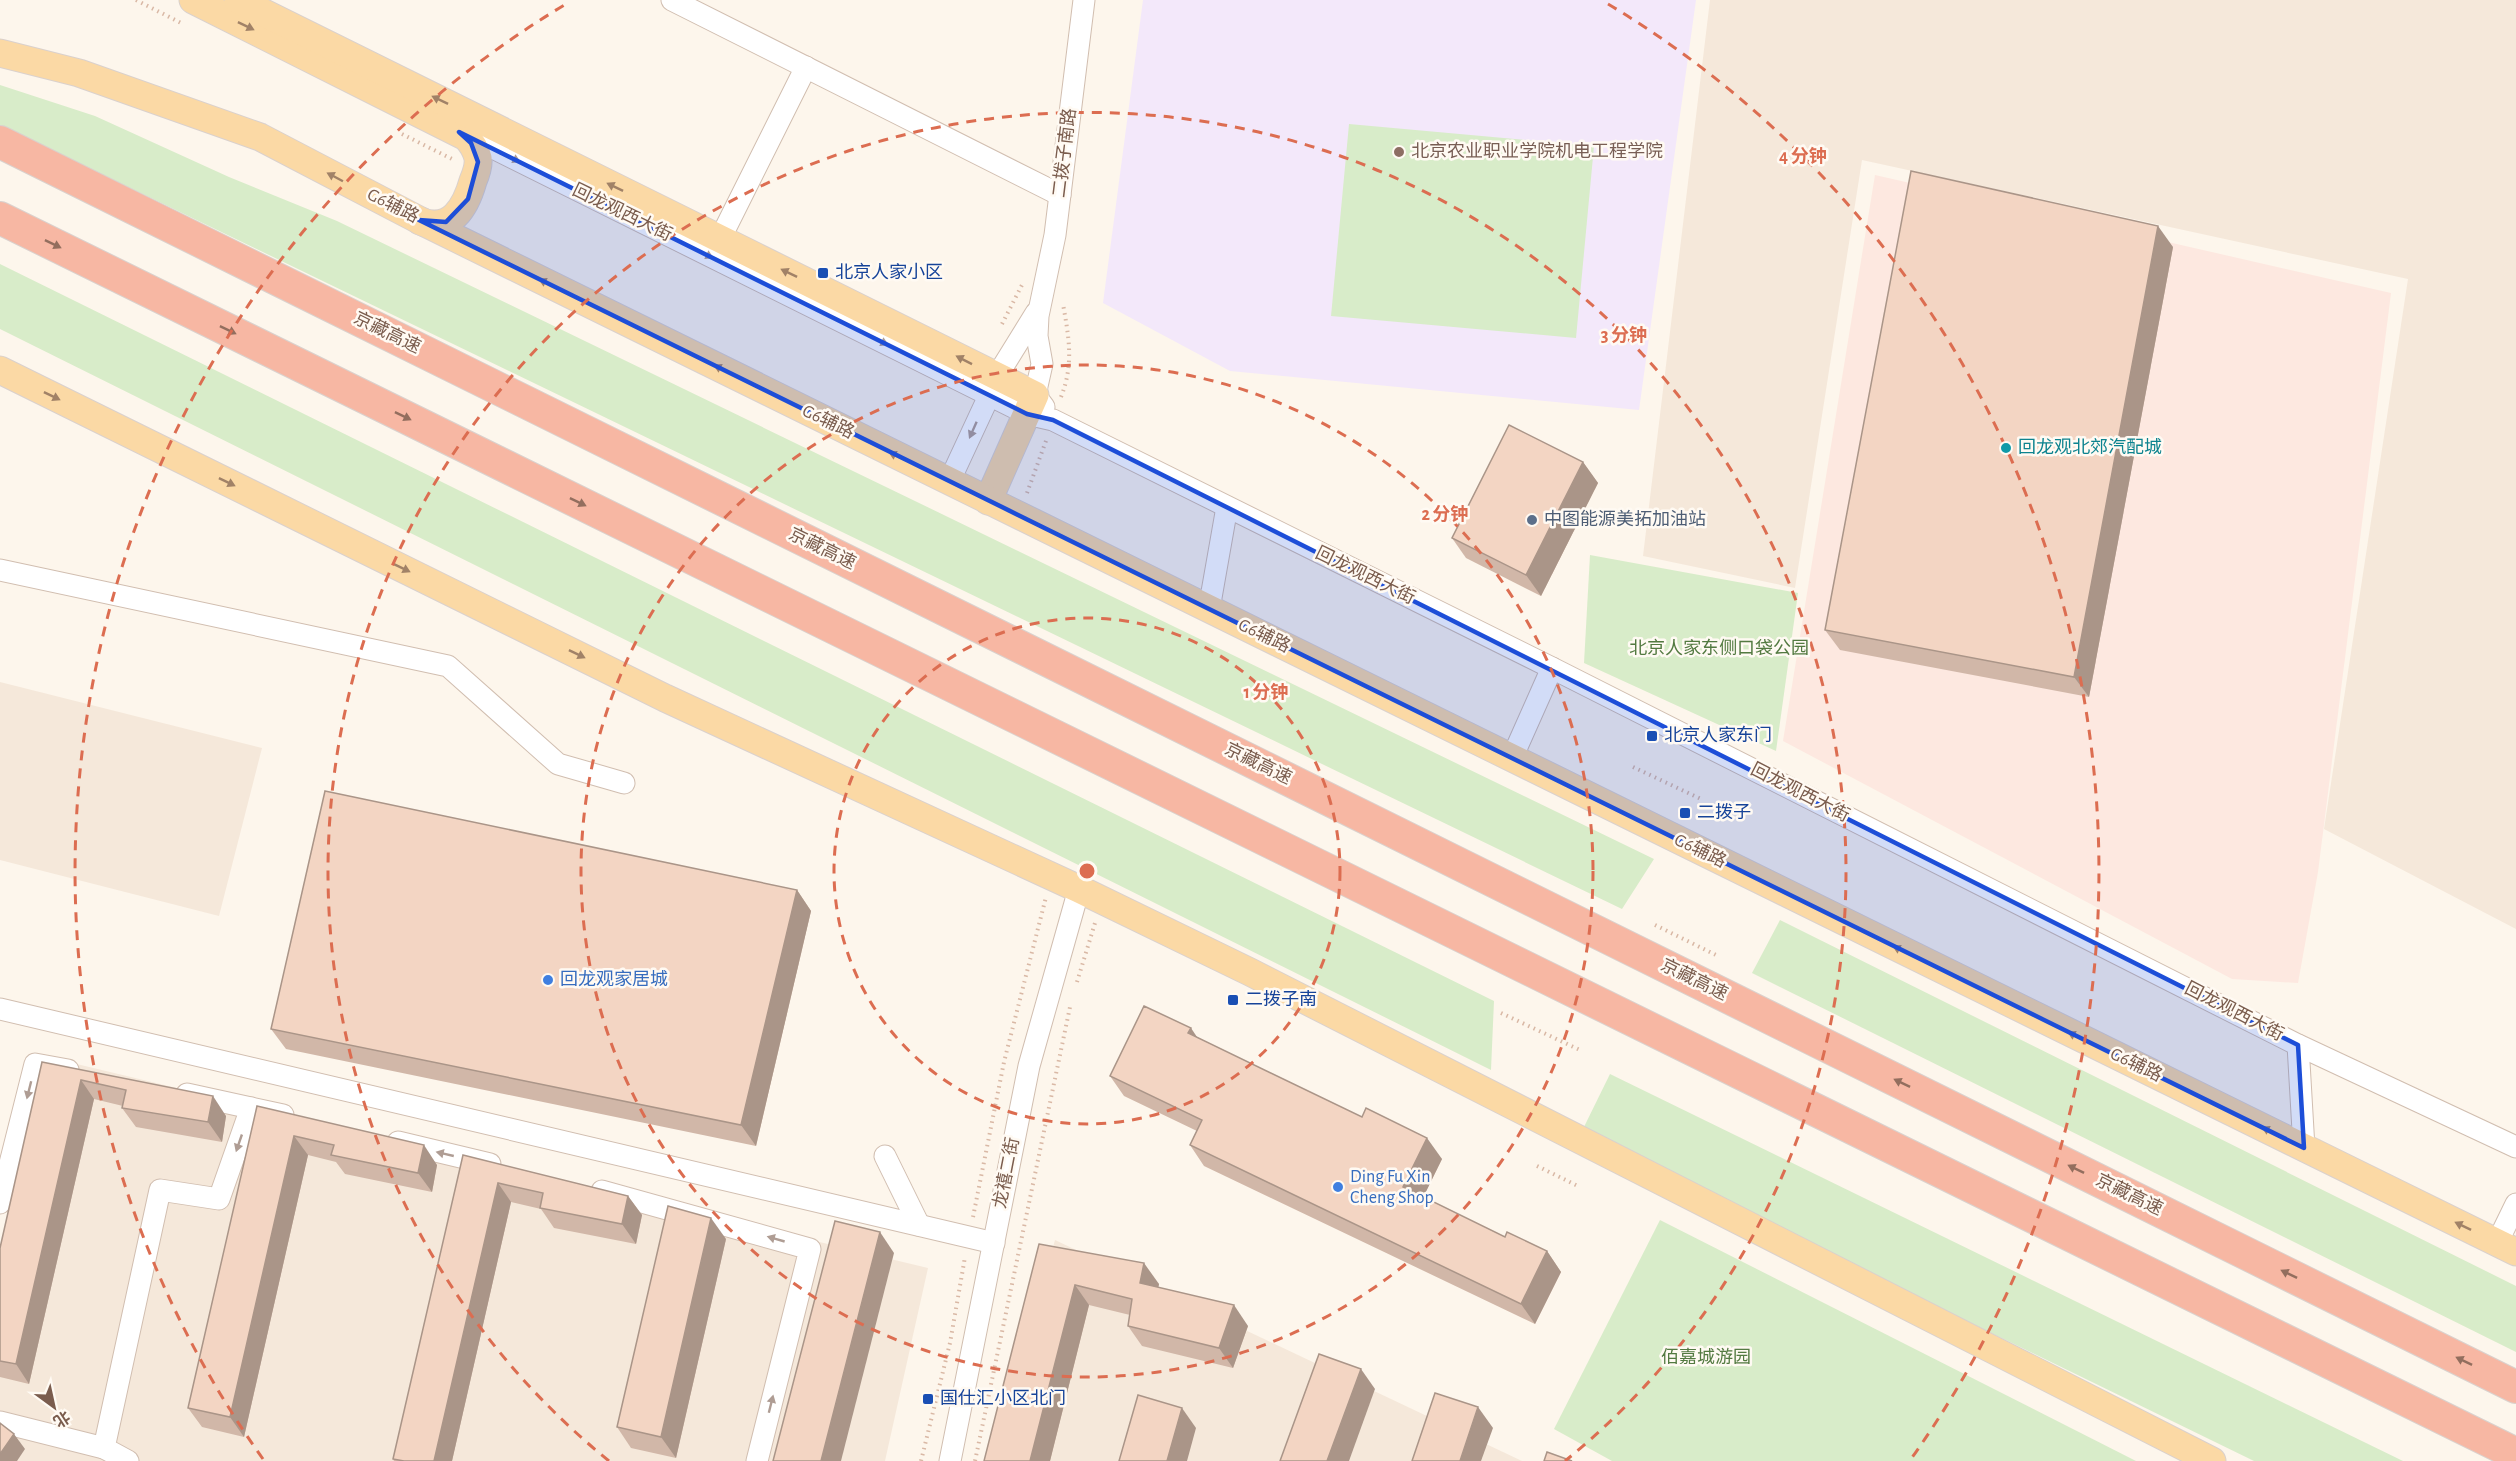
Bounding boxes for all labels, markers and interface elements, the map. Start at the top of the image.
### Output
one-way arrow [237,21,254,31]
one-way arrow [431,95,448,105]
street label: 二拨子南路 [1049,107,1079,199]
place label: 北京农业职业学院机电工程学院 [1411,141,1663,161]
marker: 北京农业职业学院机电工程学院 [1392,145,1406,159]
text: 4 分钟 [1779,146,1827,166]
one-way arrow [503,153,520,162]
one-way arrow [327,172,344,182]
street label: 回龙观西大街 [570,179,675,245]
one-way arrow [606,182,623,191]
street label: G6辅路 [364,184,423,227]
one-way arrow [44,239,61,248]
one-way arrow [697,249,714,259]
place label: 北京人家小区 [835,262,943,282]
marker: 北京人家小区 [816,266,830,280]
one-way arrow [781,269,798,278]
one-way arrow [539,279,556,288]
street label: 京藏高速 [351,307,424,357]
one-way arrow [219,325,236,334]
text: 3 分钟 [1601,325,1647,345]
one-way arrow [871,336,888,345]
one-way arrow [956,355,973,364]
one-way arrow [713,365,731,375]
one-way arrow [44,391,61,400]
street label: G6辅路 [799,400,858,442]
one-way arrow [394,411,411,420]
one-way arrow [968,421,978,439]
place label: 回龙观北郊汽配城 [2018,437,2162,457]
marker: 回龙观北郊汽配城 [1999,441,2013,455]
one-way arrow [888,451,906,461]
one-way arrow [219,477,236,486]
one-way arrow [569,497,586,506]
text: 2 分钟 [1421,504,1469,524]
place label: 中图能源美拓加油站 [1544,509,1706,529]
marker: 中图能源美拓加油站 [1525,513,1539,527]
street label: 京藏高速 [786,523,859,573]
street label: 回龙观西大街 [1313,542,1418,608]
one-way arrow [394,563,411,573]
street label: G6辅路 [1235,614,1294,656]
park label: 北京人家东侧口袋公园 [1629,638,1809,658]
one-way arrow [568,649,586,659]
text: 1 分钟 [1243,682,1289,702]
place label: 北京人家东门 [1664,725,1772,745]
marker: 北京人家东门 [1645,729,1659,743]
street label: 京藏高速 [1222,738,1295,788]
street label: 回龙观西大街 [1748,759,1853,826]
place label: 二拨子 [1697,802,1751,822]
marker: 二拨子 [1678,806,1692,820]
street label: G6辅路 [1671,829,1730,871]
centre of rings [1077,861,1097,881]
one-way arrow [1892,945,1909,954]
street label: 京藏高速 [1658,954,1731,1004]
place label: 回龙观家居城 [560,969,668,989]
marker: 回龙观家居城 [541,973,555,987]
street label: 回龙观西大街 [2182,978,2287,1045]
place label: 二拨子南 [1245,989,1317,1009]
marker: 二拨子南 [1226,993,1240,1007]
one-way arrow [2067,1031,2084,1040]
street label: G6辅路 [2107,1043,2166,1085]
one-way arrow [1893,1078,1910,1087]
one-way arrow [23,1081,33,1099]
one-way arrow [2261,1126,2278,1136]
one-way arrow [233,1134,243,1152]
street label: 龙禧二街 [989,1136,1023,1210]
one-way arrow [436,1148,455,1158]
one-way arrow [2068,1165,2085,1174]
place label: Ding Fu Xin Cheng Shop [1350,1168,1434,1207]
street label: 京藏高速 [2093,1169,2166,1219]
marker: Ding Fu Xin Cheng Shop [1331,1180,1345,1194]
one-way arrow [2455,1222,2472,1231]
one-way arrow [767,1234,785,1244]
one-way arrow [2280,1270,2297,1279]
park label: 佰嘉城游园 [1661,1347,1751,1367]
one-way arrow [2455,1356,2472,1366]
north arrow [24,1377,84,1437]
place label: 国仕汇小区北门 [940,1388,1066,1408]
marker: 国仕汇小区北门 [921,1392,935,1406]
one-way arrow [767,1395,777,1413]
text: 北 [51,1408,73,1431]

